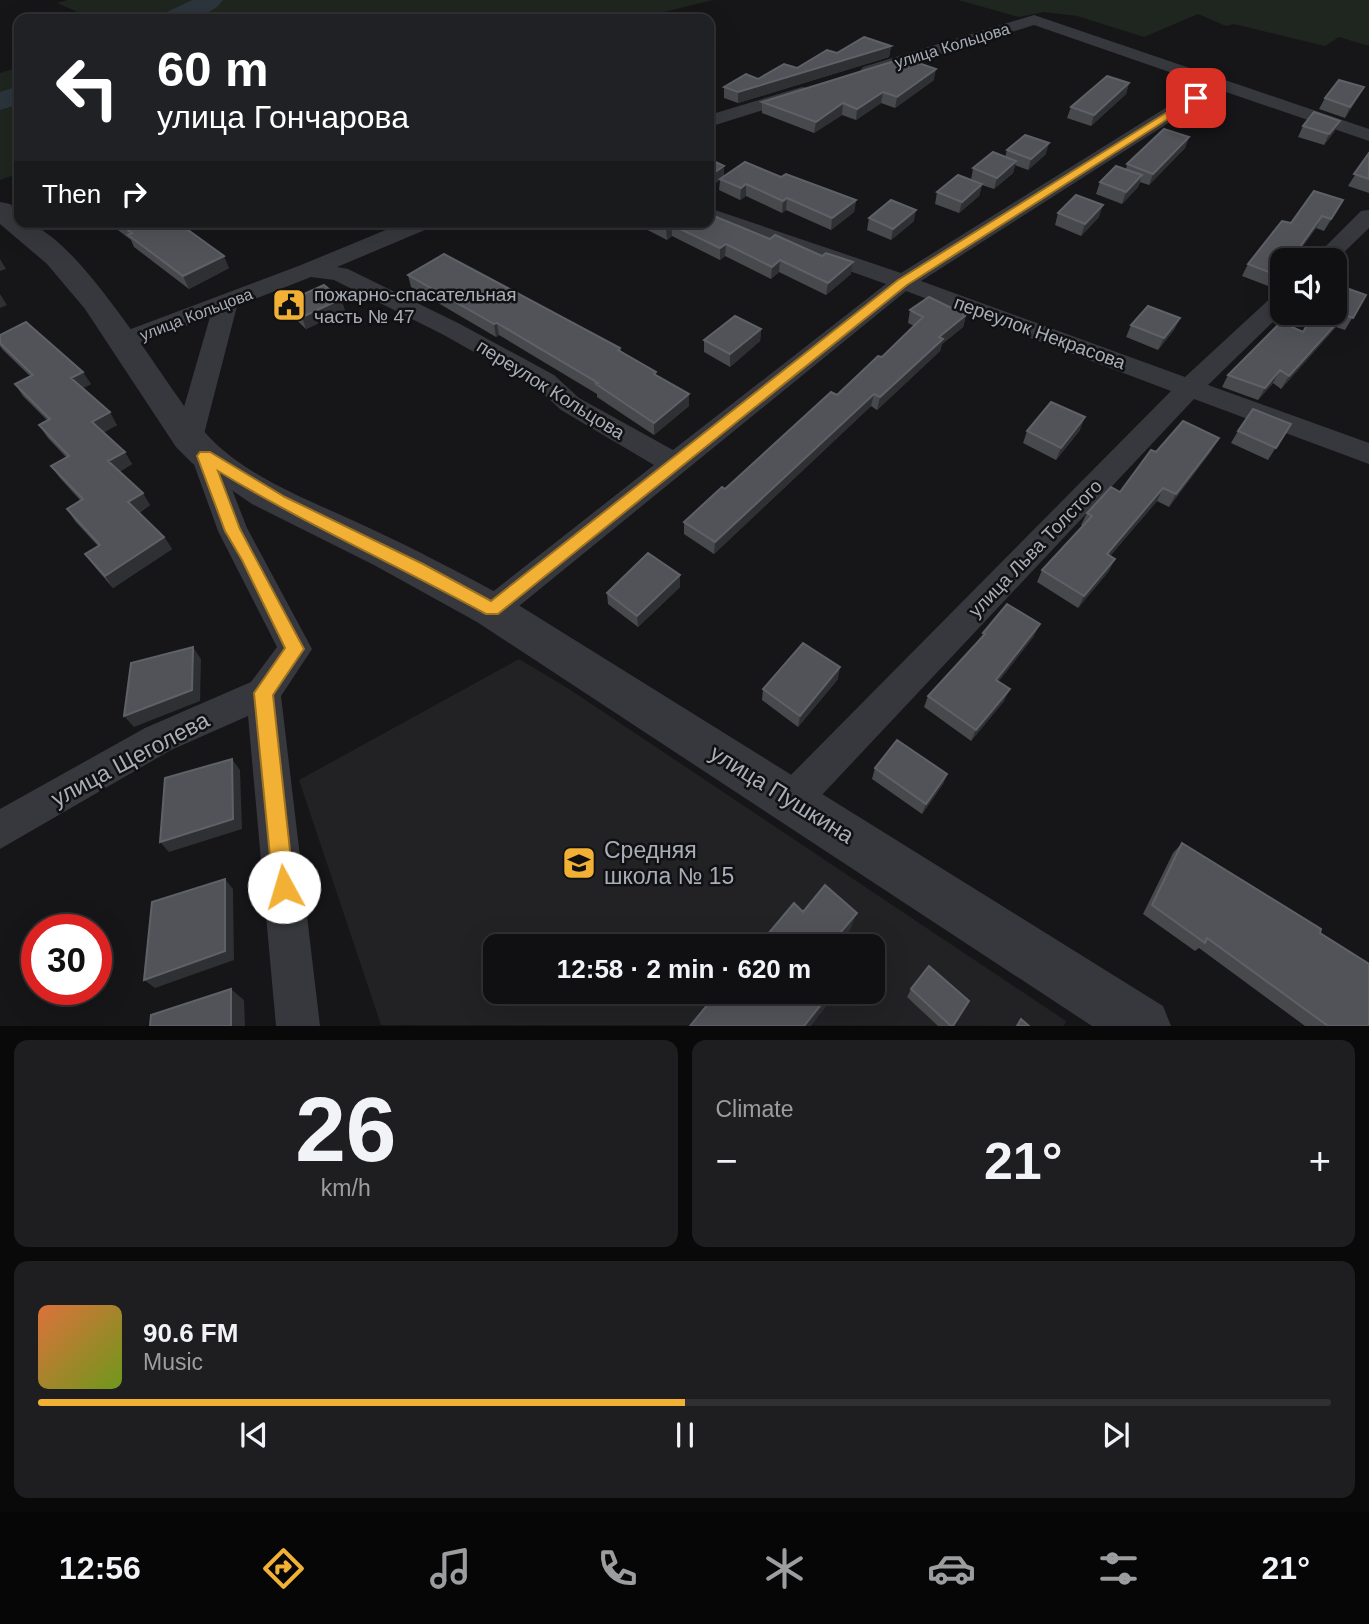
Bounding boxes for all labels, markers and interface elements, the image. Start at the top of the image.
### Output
street label: улица Кольцова [893,20,1012,71]
icon: left [42,42,133,133]
text: 60 m [157,42,269,96]
pin [1166,68,1226,128]
icon: arrive [1177,79,1215,117]
text: улица Гончарова [157,99,409,135]
icon: right [115,175,153,213]
text: Then [42,179,101,209]
map controls [1270,248,1347,325]
button: sound [1270,248,1347,325]
place label: пожарно-спасательная часть № 47 [314,284,517,327]
street label: улица Кольцова [138,285,255,344]
public building icon: пожарно-спасательная часть № 47 [270,286,308,324]
street label: переулок Некрасова [951,292,1129,373]
street label: переулок Кольцова [473,335,629,444]
street label: улица Льва Толстого [964,475,1106,621]
street label: улица Щеголева [47,706,214,812]
street label: улица Пушкина [705,739,859,849]
place label: Средняя школа № 15 [604,837,734,889]
school or university icon: Средняя школа № 15 [560,844,598,882]
position arrow [247,850,321,924]
speed limit sign: 30 [21,914,112,1005]
text: 12:58 · 2 min · 620 m [557,954,811,984]
text: 26 [295,1079,396,1180]
text: Climate [716,1096,793,1122]
text: 21° [984,1132,1063,1190]
text: − [716,1140,738,1182]
text: + [1309,1140,1331,1182]
text: km/h [321,1175,371,1201]
text: 90.6 FM [143,1318,238,1348]
text: Music [143,1349,203,1375]
icon: previous [235,1416,273,1454]
icon: pause [666,1416,704,1454]
icon: next [1097,1416,1135,1454]
icon: directions [259,1544,308,1593]
icon: music [426,1544,475,1593]
icon: phone [593,1544,642,1593]
icon: climate [760,1544,809,1593]
icon: car [927,1544,976,1593]
icon: filters [1094,1544,1143,1593]
text: 12:56 [59,1550,141,1586]
text: 21° [1262,1550,1310,1586]

